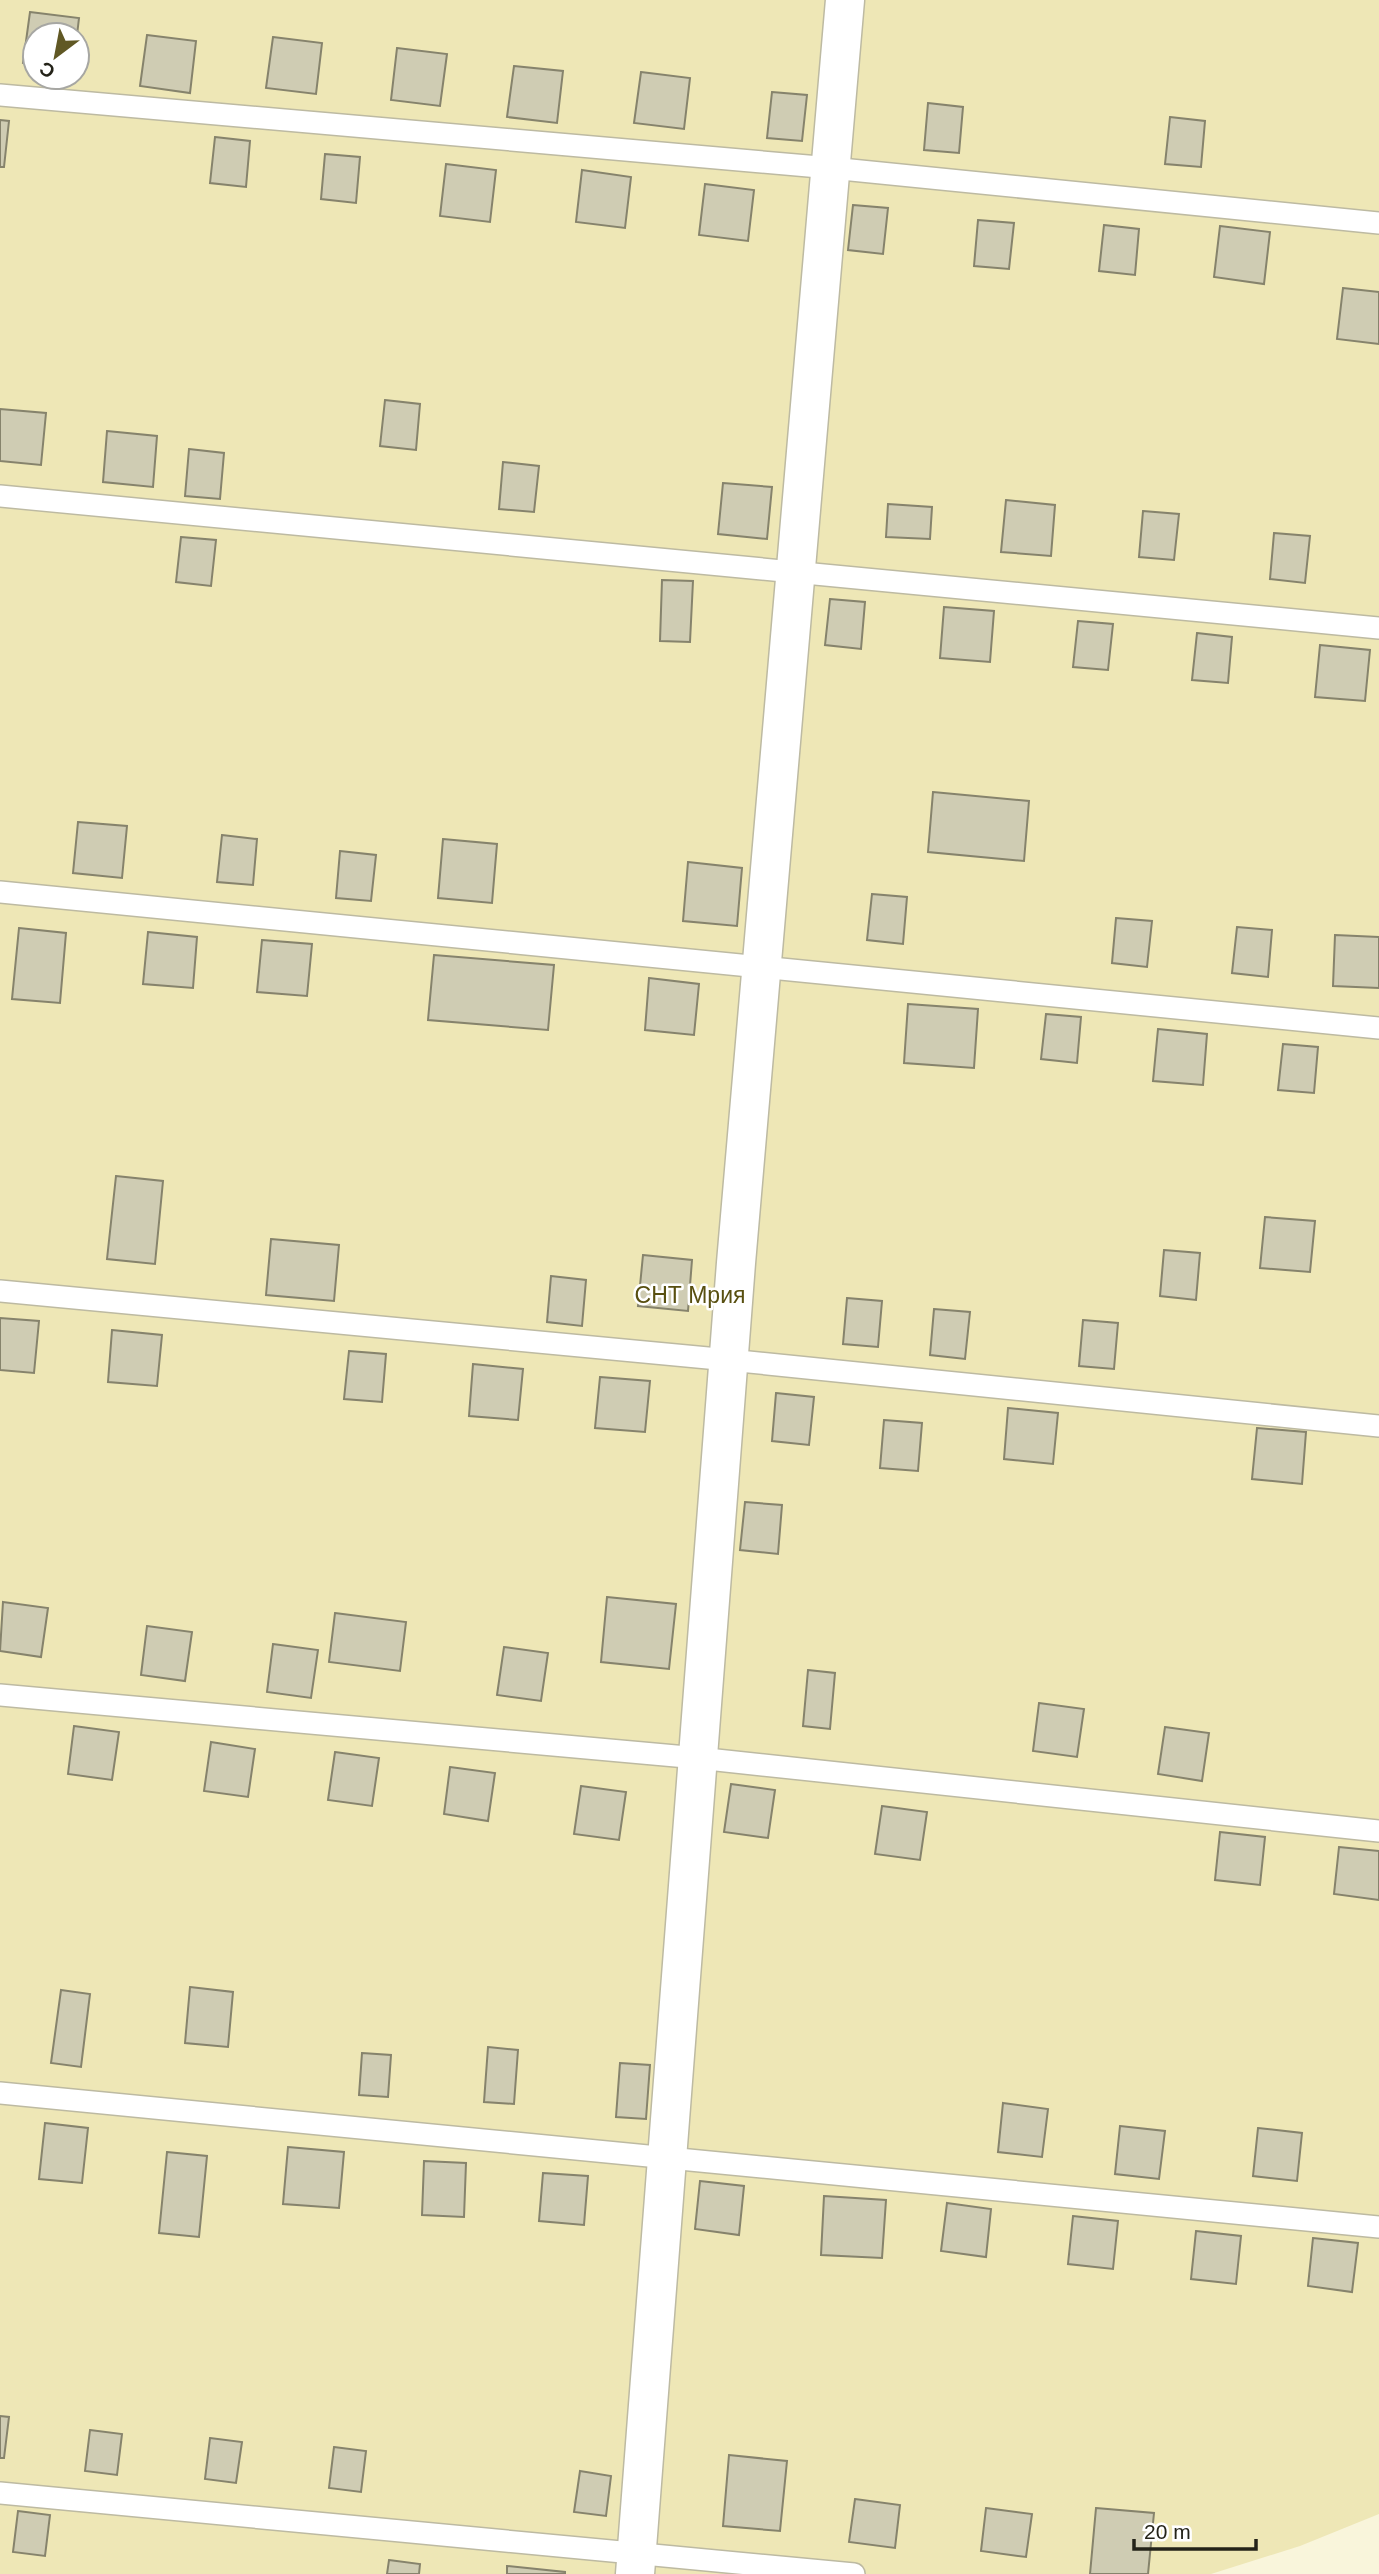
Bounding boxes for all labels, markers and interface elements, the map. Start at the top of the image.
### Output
north arrow [21,21,91,91]
text: С [36,57,59,83]
park label: СНТ Мрия [635,1282,745,1308]
scale bar [1134,2508,1256,2552]
text: 20 m [1144,2520,1191,2543]

